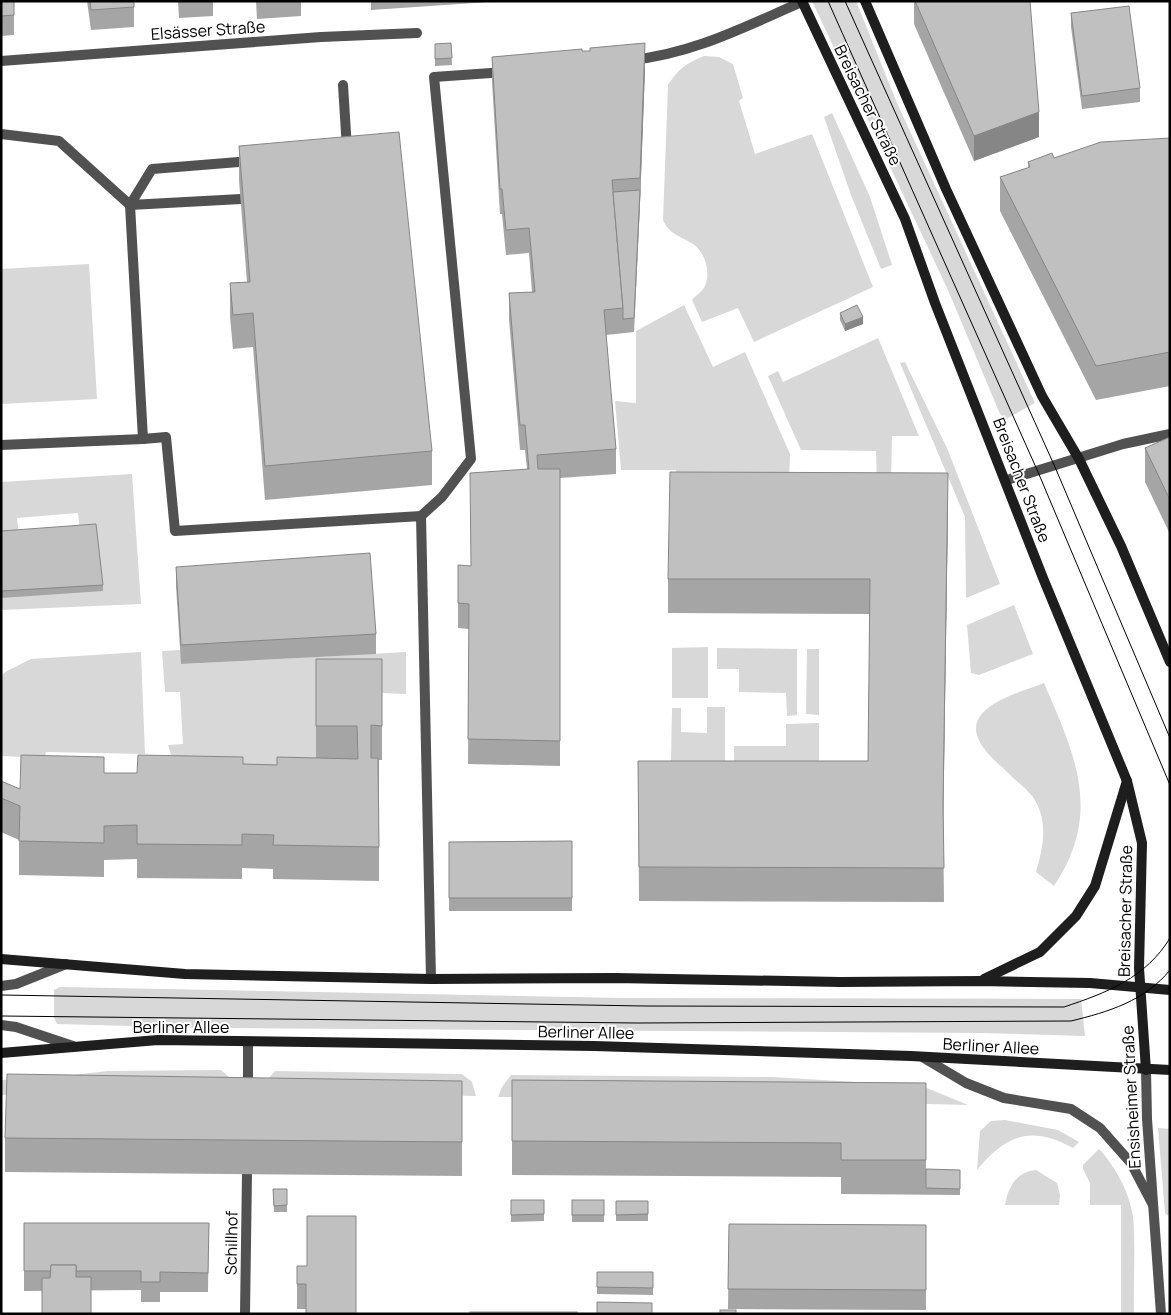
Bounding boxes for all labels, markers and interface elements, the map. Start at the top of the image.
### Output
street label: Elsässer Straße [150,15,266,45]
street label: Breisacher Straße [829,41,907,169]
street label: Breisacher Straße [988,414,1056,546]
street label: Breisacher Straße [1113,845,1137,977]
street label: Berliner Allee [133,1016,229,1038]
street label: Berliner Allee [538,1020,634,1044]
street label: Ensisheimer Straße [1116,1025,1146,1169]
street label: Berliner Allee [942,1032,1040,1060]
street label: Schillhof [219,1210,243,1275]

